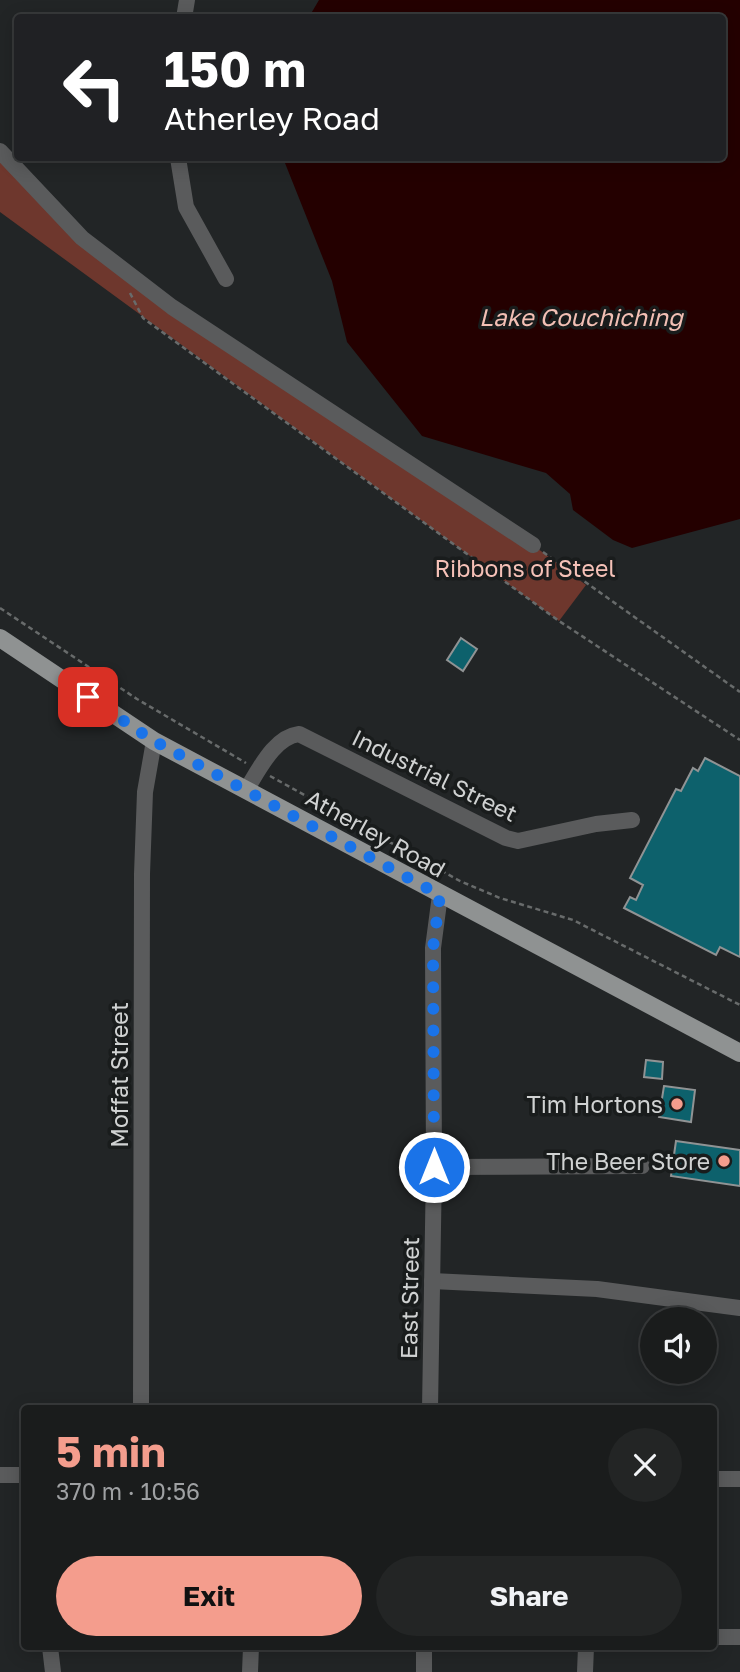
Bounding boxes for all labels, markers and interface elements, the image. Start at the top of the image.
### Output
text: 150 m [164,39,306,98]
icon: left [49,42,140,133]
text: Atherley Road [164,99,380,137]
water label: Lake Couchiching [479,302,685,332]
park label: Ribbons of Steel [434,554,616,582]
pin [58,667,118,727]
icon: arrive [69,678,107,716]
street label: Industrial Street [348,723,522,827]
street label: Atherley Road [301,783,451,883]
street label: Moffat Street [105,1002,133,1148]
place label: Tim Hortons [526,1090,663,1118]
marker: Tim Hortons [669,1096,685,1112]
position arrow [397,1130,471,1204]
place label: The Beer Store [546,1147,710,1175]
marker: The Beer Store [716,1153,732,1169]
street label: East Street [394,1237,424,1359]
map controls [640,1307,717,1384]
button: sound [640,1307,717,1384]
text: 5 min [56,1426,166,1476]
button: close [608,1428,682,1502]
text: 370 m · 10:56 [56,1477,200,1505]
button: Exit [56,1556,362,1636]
button: Share [376,1556,682,1636]

